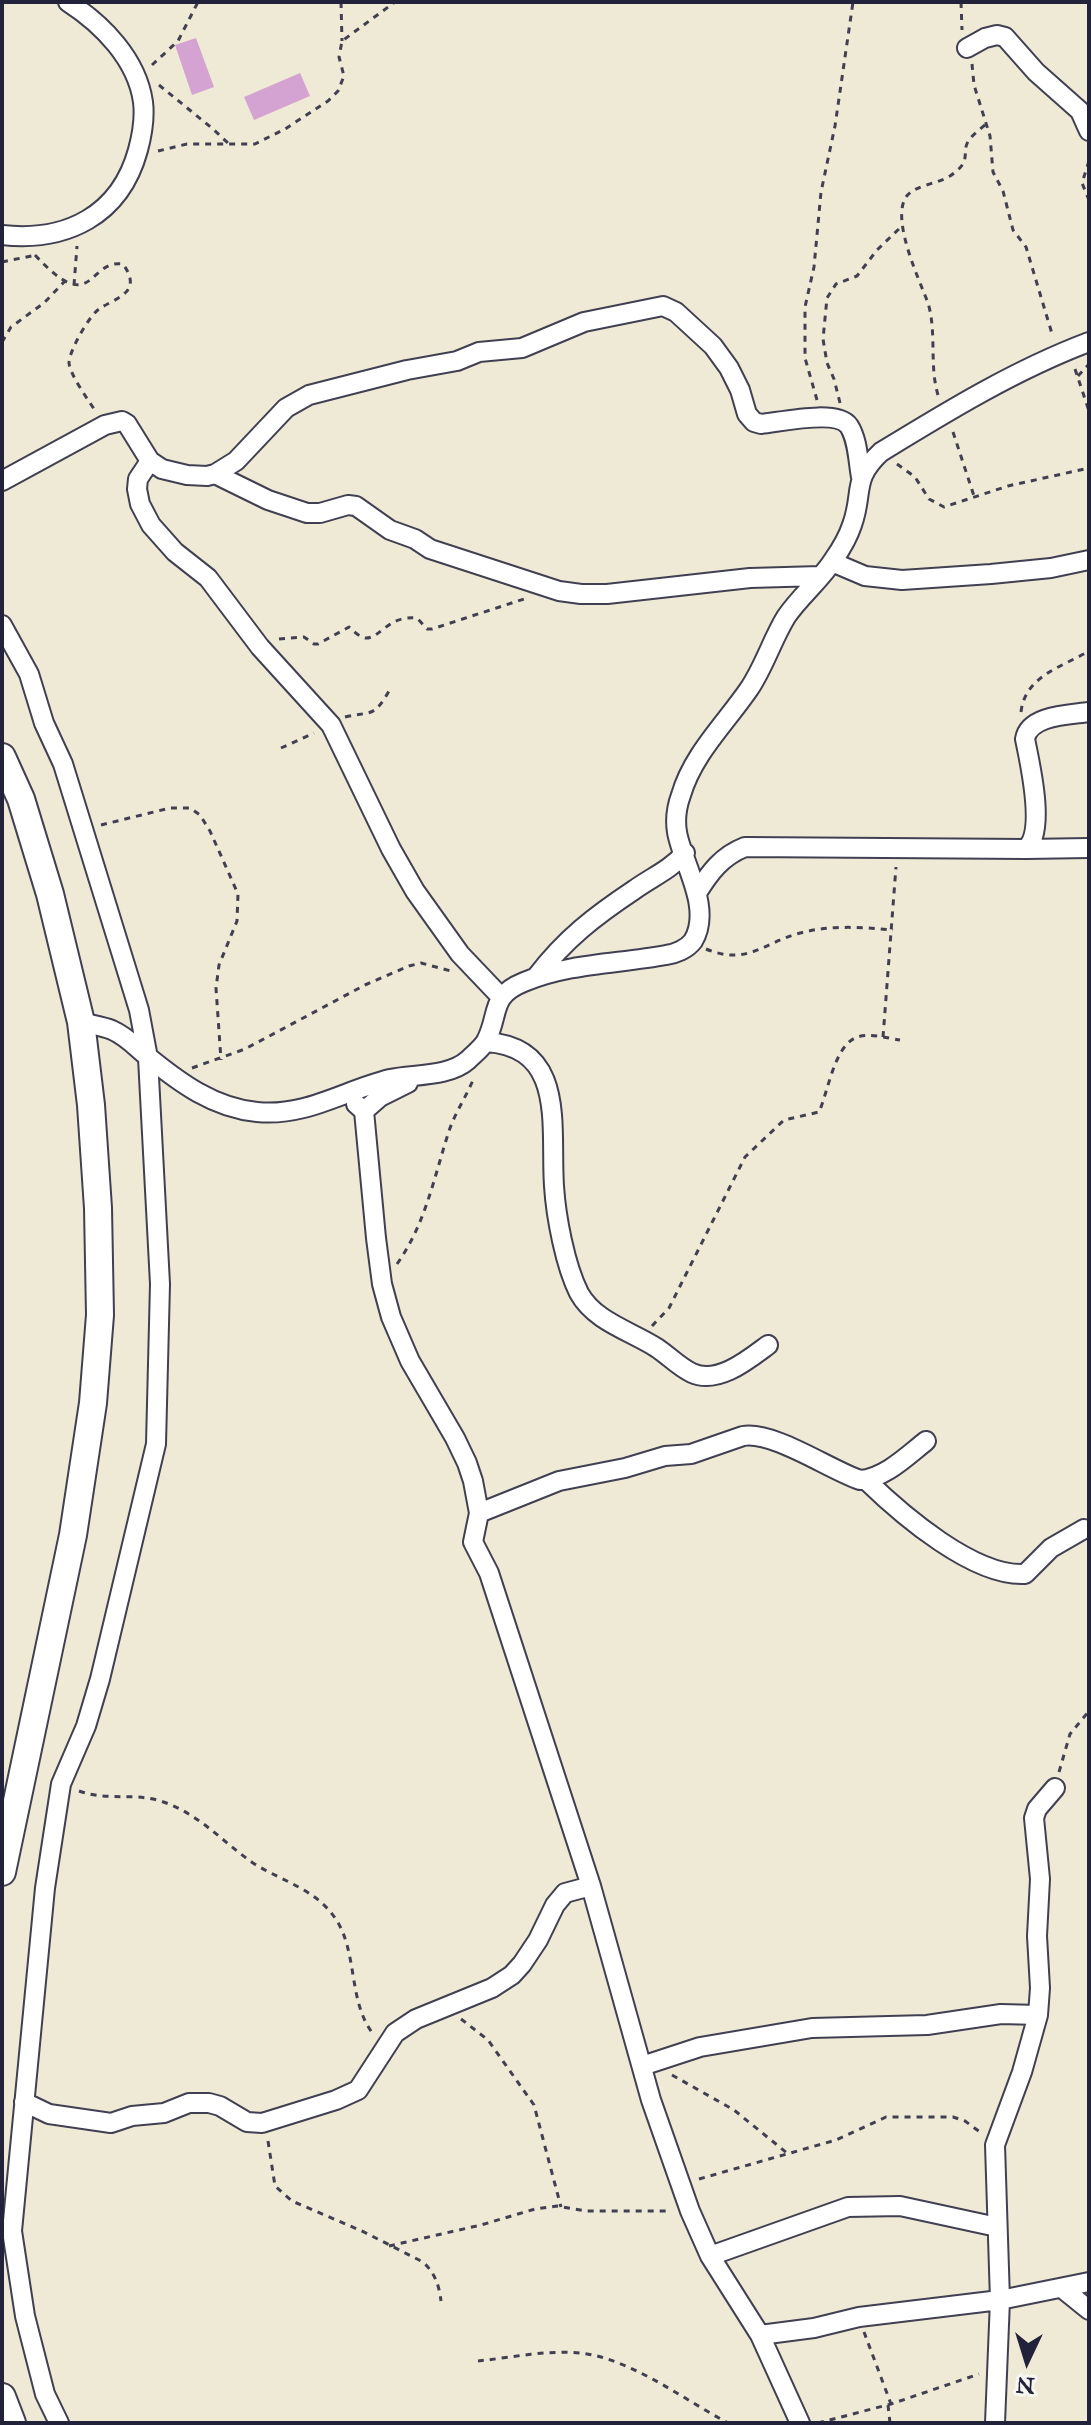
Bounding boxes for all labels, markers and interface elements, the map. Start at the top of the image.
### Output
north arrow [987,2321,1067,2401]
text: N [1015,2371,1036,2400]

